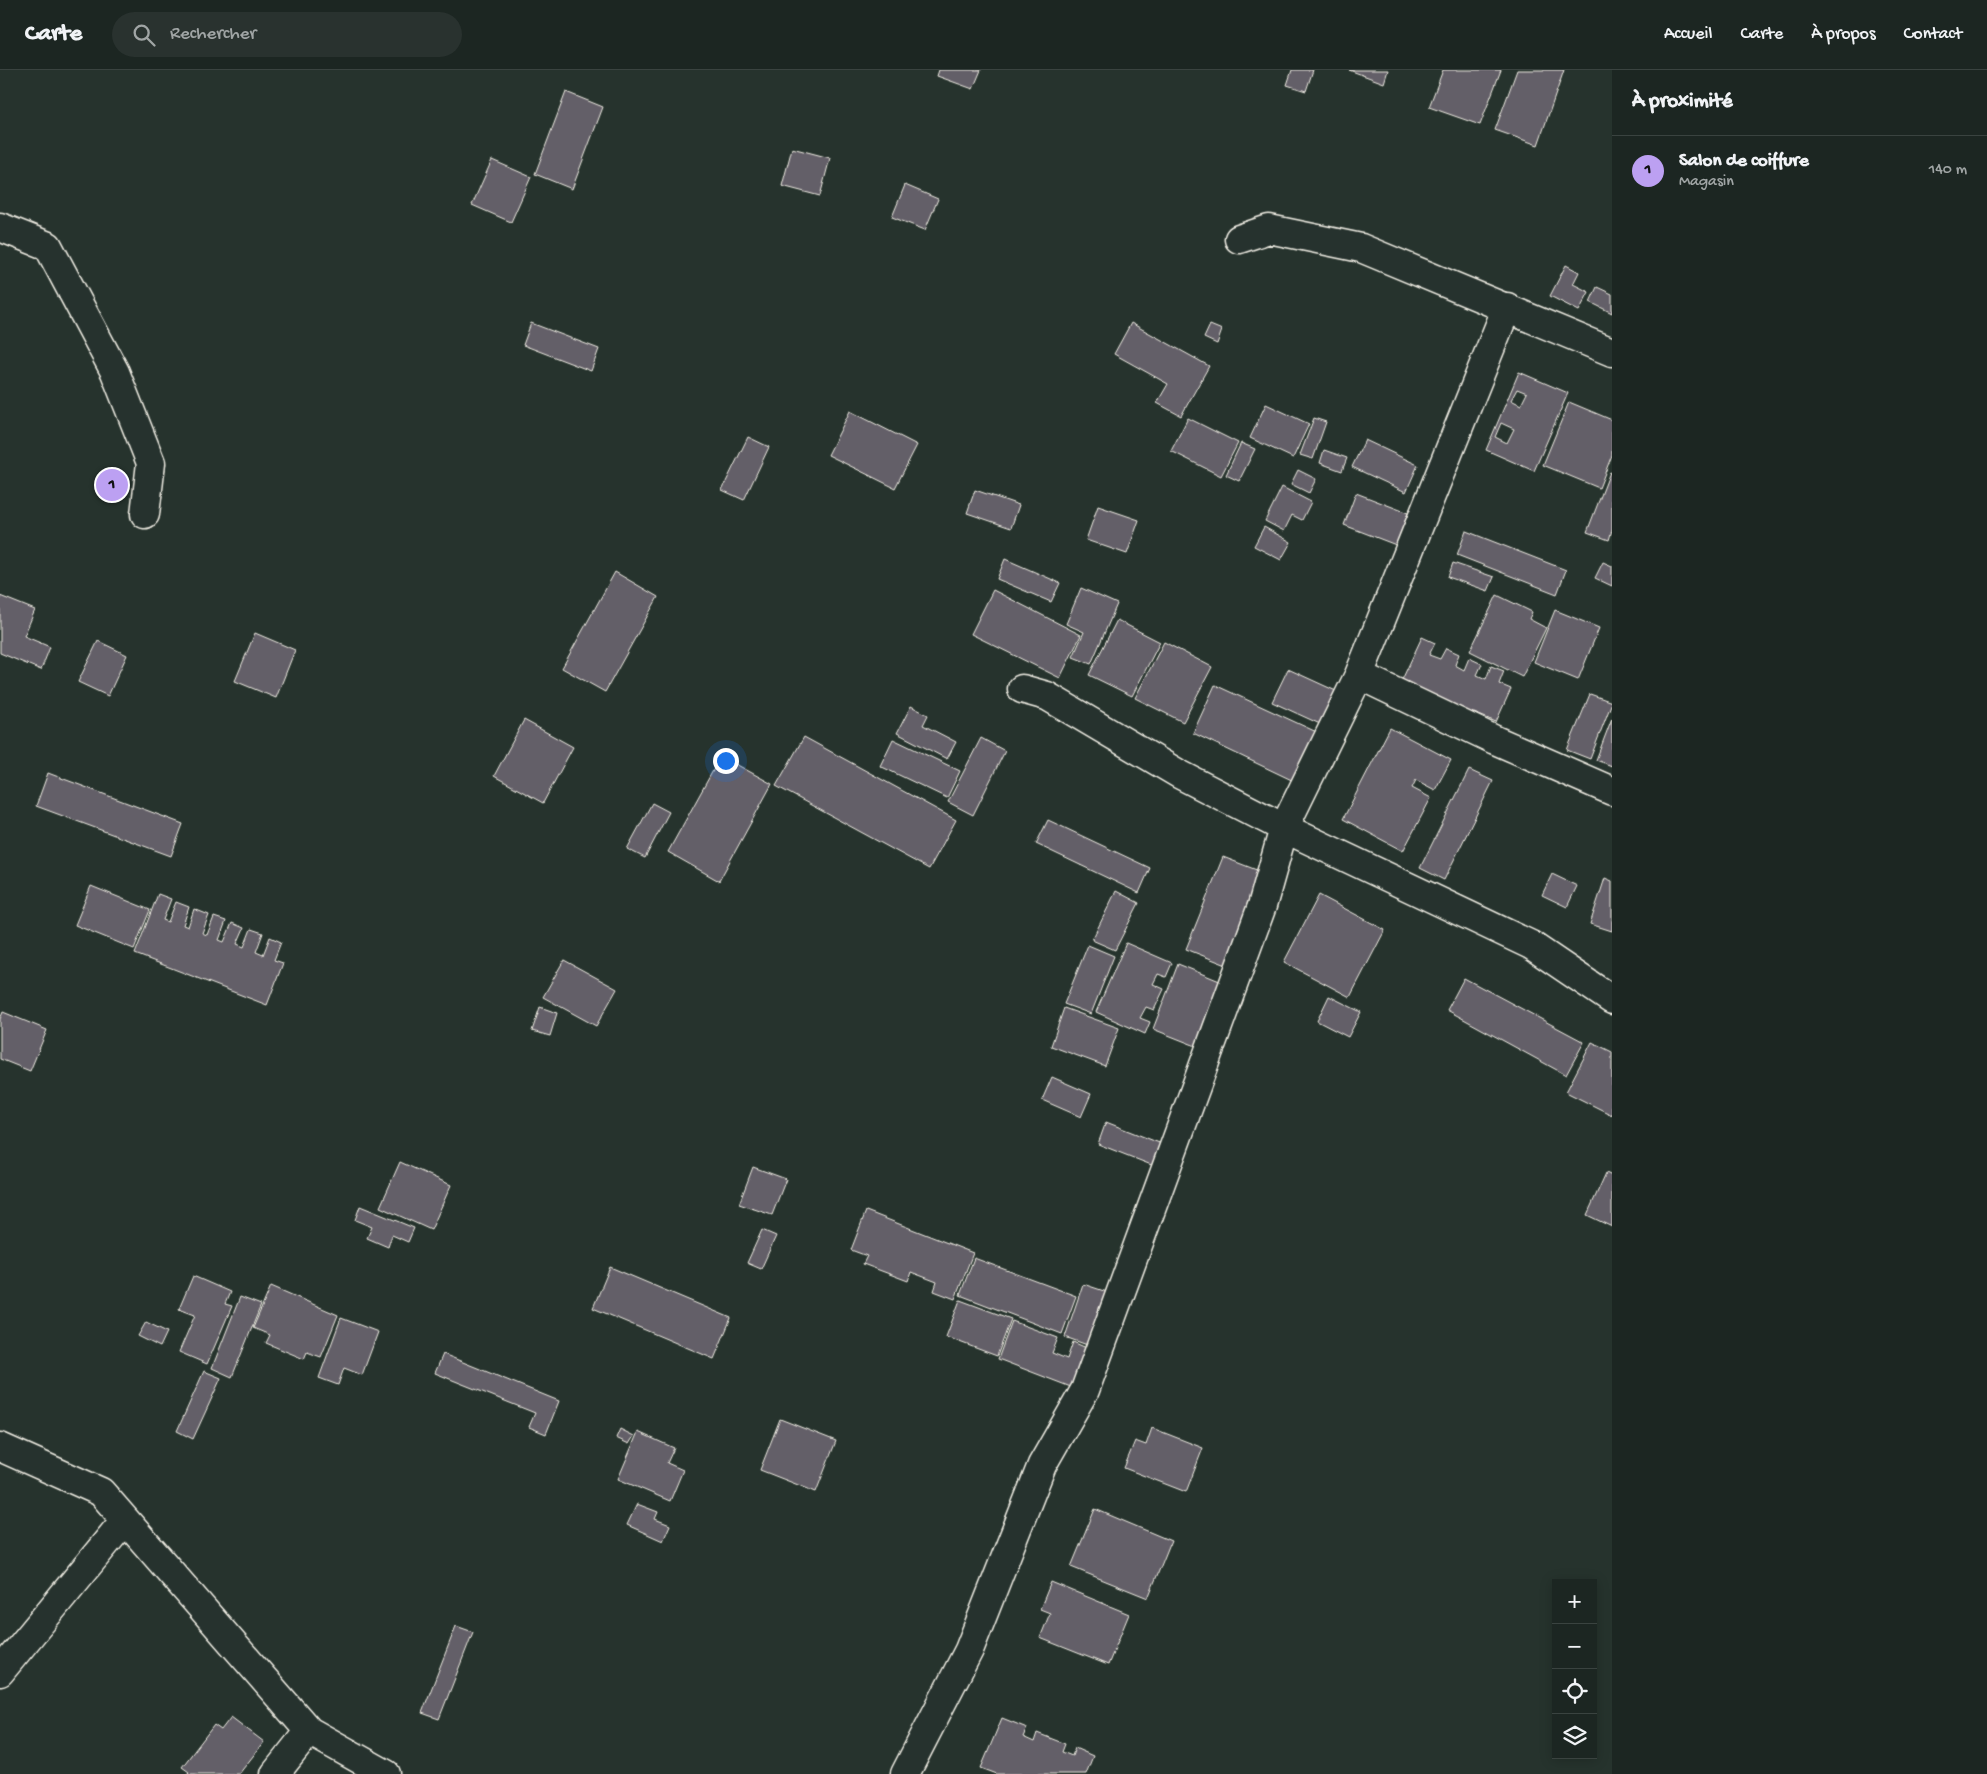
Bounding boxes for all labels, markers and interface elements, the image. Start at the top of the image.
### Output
search box [112,12,462,57]
text: Carte [25,20,82,49]
icon: search [130,21,158,49]
text: Rechercher [170,23,256,46]
text: Accueil [1664,24,1712,45]
text: Carte [1740,24,1783,45]
text: À propos [1811,24,1876,45]
text: Contact [1904,24,1962,45]
text: À proximité [1632,90,1733,115]
text: Salon de coiffure [1679,150,1809,173]
text: 1 [1645,161,1651,180]
text: 140 m [1929,161,1967,180]
text: Magasin [1679,173,1734,192]
pin: 1 [96,466,128,504]
your location [713,748,739,774]
map controls [1552,1579,1597,1759]
button: + [1552,1579,1597,1624]
button: − [1552,1624,1597,1669]
button: locate [1552,1669,1597,1714]
button: layers [1552,1714,1597,1759]

